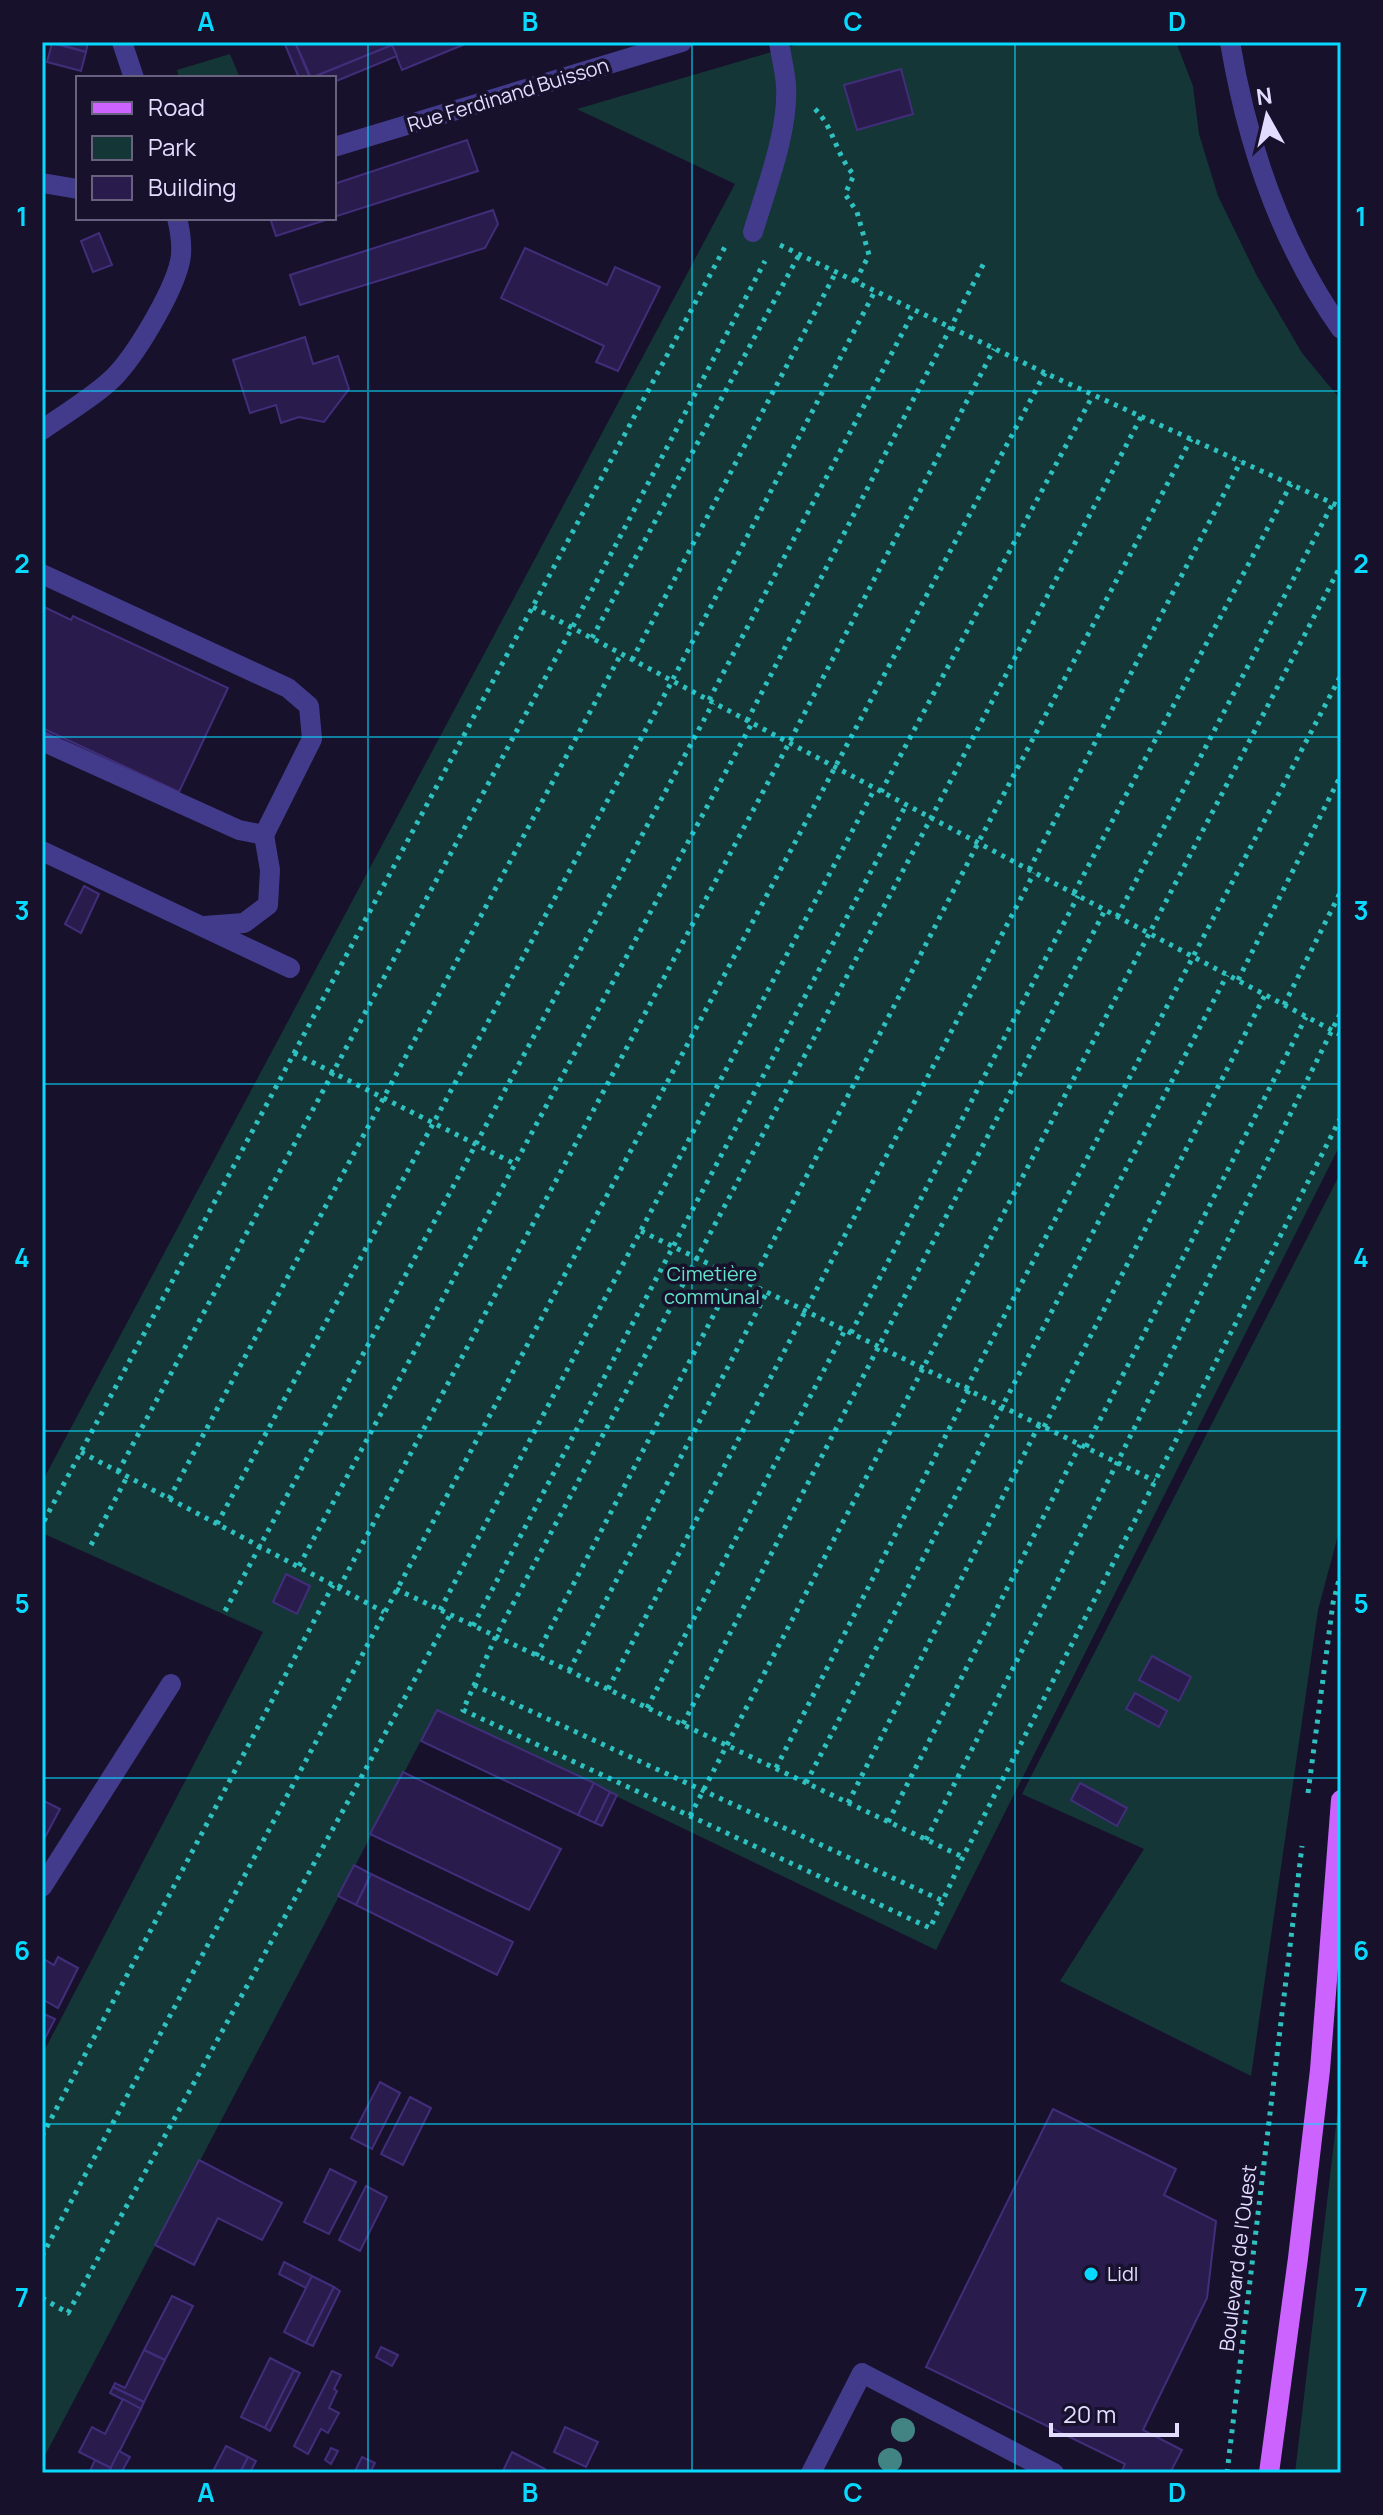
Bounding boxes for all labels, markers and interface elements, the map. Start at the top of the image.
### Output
text: A [197,3,215,39]
text: B [522,3,538,39]
text: C [843,3,863,39]
text: D [1168,3,1186,39]
street label: Rue Ferdinand Buisson [404,51,612,138]
legend [76,76,336,220]
north arrow [1227,76,1307,156]
text: N [1254,80,1274,112]
text: Road [148,90,205,123]
text: Park [148,130,197,163]
text: Building [148,170,236,203]
text: 1 [16,198,28,234]
text: 1 [1355,198,1367,234]
text: 2 [14,545,30,581]
text: 2 [1353,545,1369,581]
text: 3 [14,892,30,928]
text: 3 [1353,892,1369,928]
text: 4 [14,1239,30,1275]
text: 4 [1353,1239,1369,1275]
park label: Cimetière communal [664,1260,760,1310]
text: 5 [14,1585,30,1621]
text: 5 [1353,1585,1369,1621]
text: 6 [14,1932,30,1968]
text: 6 [1353,1932,1369,1968]
street label: Boulevard de l'Ouest [1213,2163,1262,2353]
place label: Lidl [1107,2260,1138,2287]
marker: Lidl [1082,2265,1100,2283]
text: 7 [15,2279,29,2315]
text: 7 [1354,2279,1368,2315]
scale bar [1051,2387,1177,2437]
text: 20 m [1063,2397,1116,2430]
text: A [197,2474,215,2510]
text: B [522,2474,538,2510]
text: C [843,2474,863,2510]
text: D [1168,2474,1186,2510]

